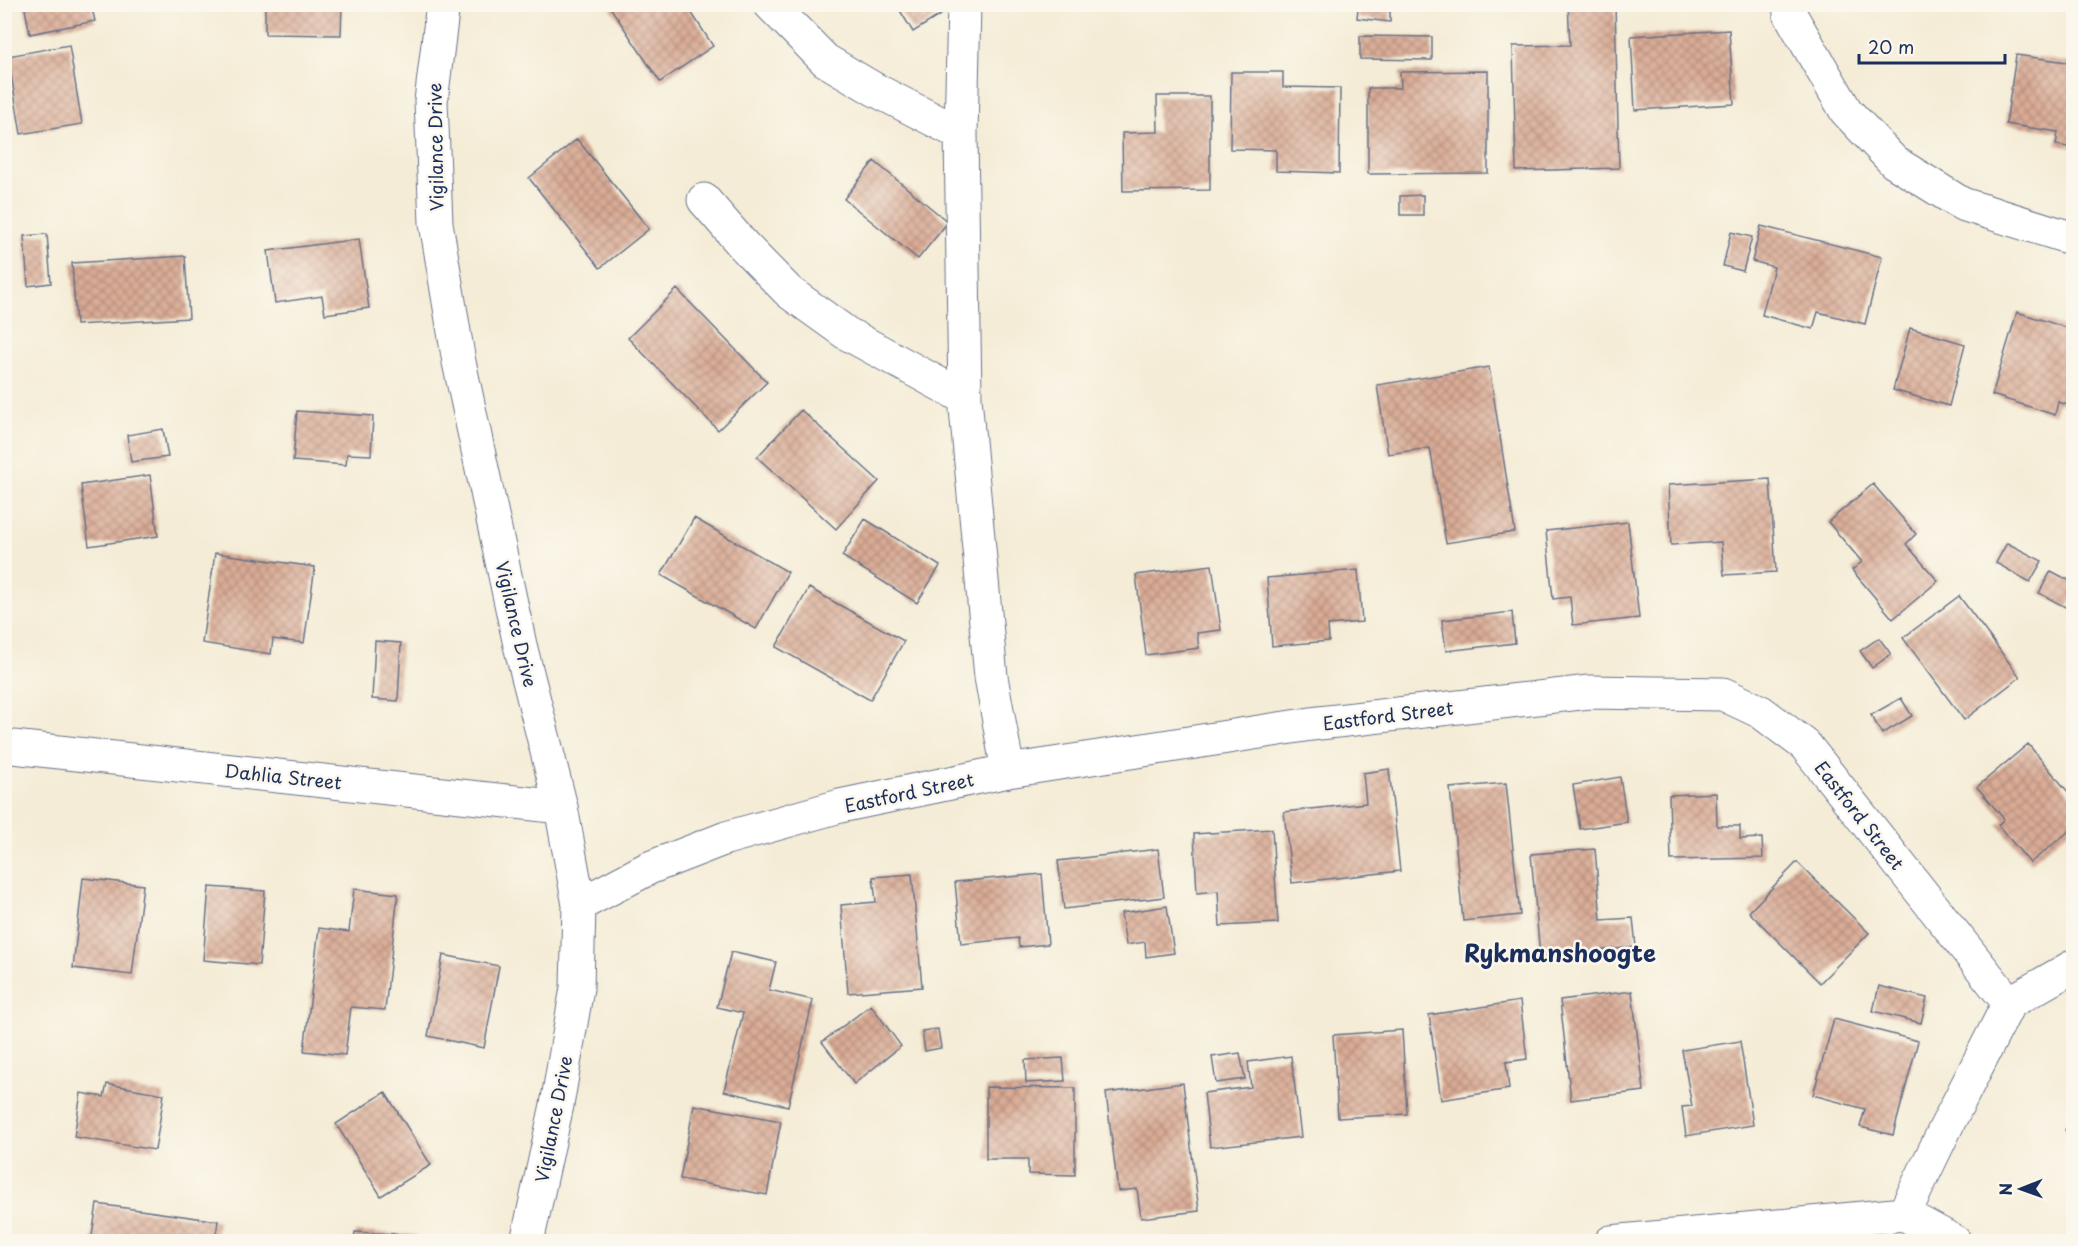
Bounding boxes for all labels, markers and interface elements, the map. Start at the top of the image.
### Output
scale bar [1859,27,2004,65]
text: 20 m [1868,33,1914,60]
street label: Vigilance Drive [420,83,450,211]
street label: Vigilance Drive [489,558,545,690]
street label: Eastford Street [1321,694,1455,736]
street label: Eastford Street [1809,755,1911,875]
street label: Dahlia Street [223,756,343,796]
street label: Eastford Street [842,765,976,819]
district label: Rykmanshoogte [1464,934,1656,970]
street label: Vigilance Drive [527,1053,579,1185]
north arrow [1991,1159,2051,1219]
text: N [1993,1183,2017,1196]

